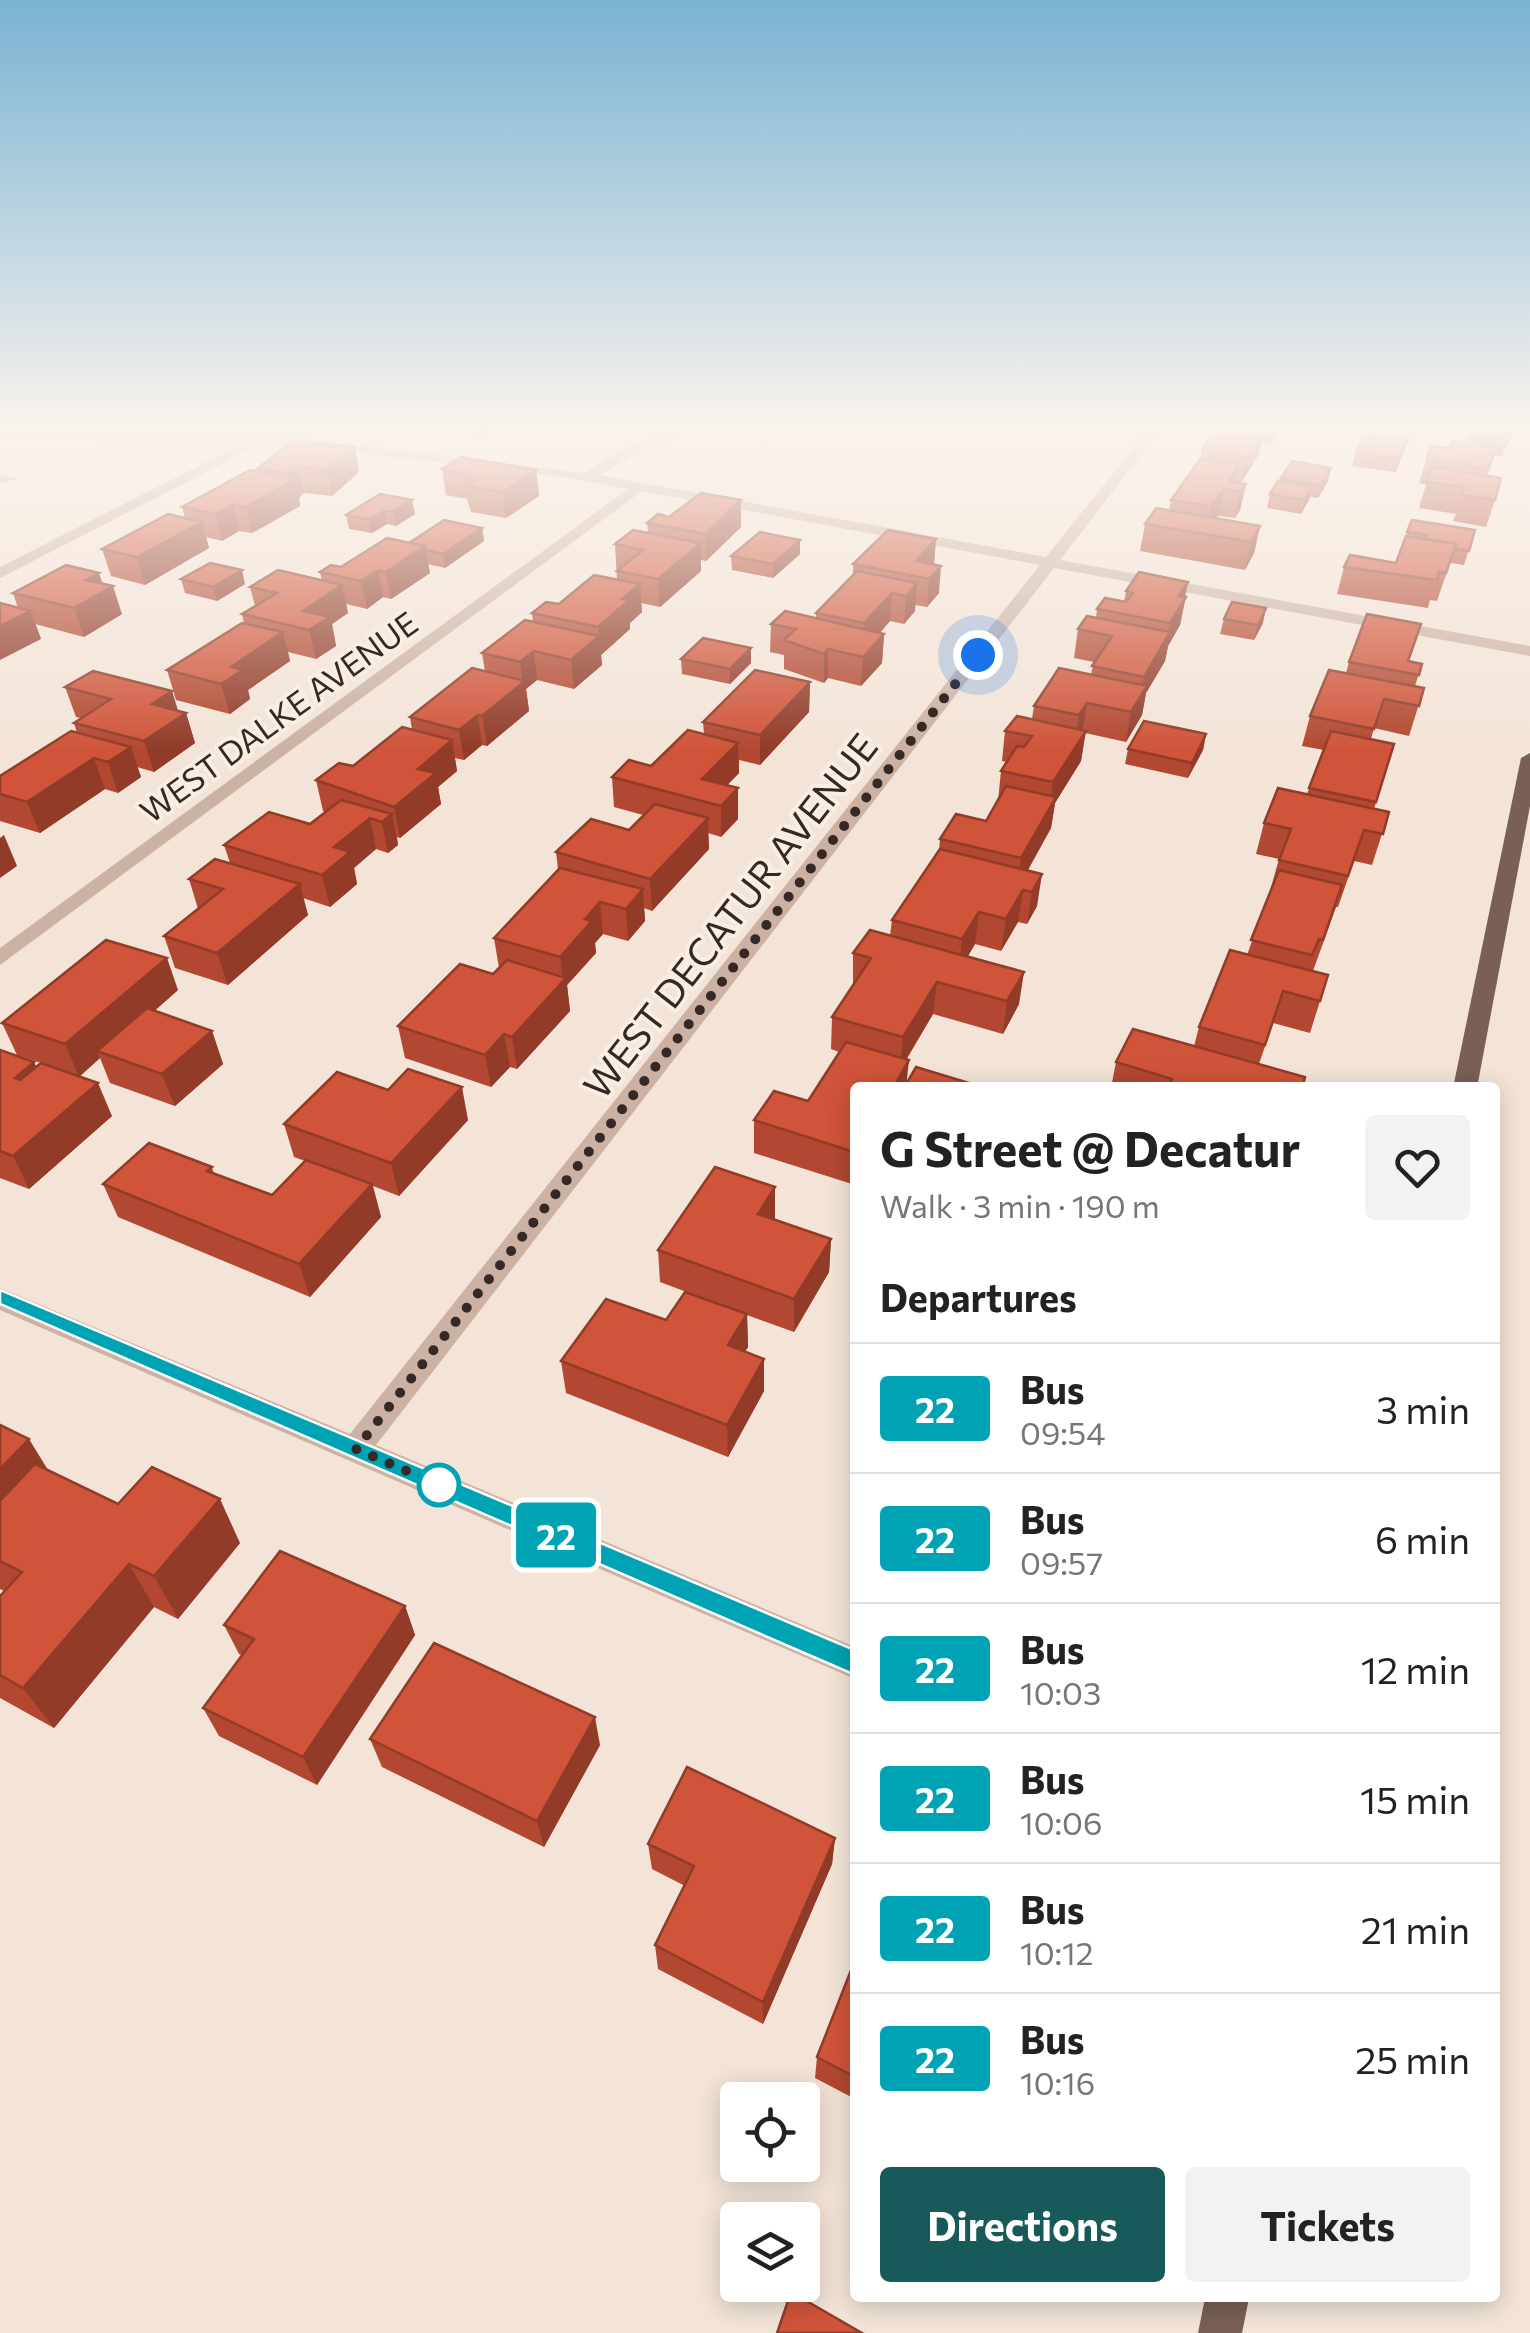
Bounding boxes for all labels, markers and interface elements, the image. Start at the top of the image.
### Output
street label: WEST DALKE AVENUE [131,602,425,830]
your location [953,630,1003,680]
street label: WEST DECATUR AVENUE [572,723,886,1107]
button: heart [1365,1115,1470,1220]
text: G Street @ Decatur [880,1118,1300,1177]
text: Walk · 3 min · 190 m [880,1185,1160,1225]
text: Departures [880,1273,1077,1320]
text: Bus [1020,1365,1085,1412]
text: 3 min [1376,1385,1470,1432]
text: 22 [915,1387,955,1430]
text: 09:54 [1020,1412,1105,1452]
unlabelled marker [418,1464,460,1506]
text: Bus [1020,1495,1085,1542]
line badge: 22 [511,1502,601,1568]
text: 22 [536,1514,576,1557]
text: 6 min [1375,1515,1470,1562]
text: 22 [915,1517,955,1560]
text: 09:57 [1020,1542,1103,1582]
text: Bus [1020,1625,1085,1672]
text: 12 min [1361,1645,1470,1692]
text: 22 [915,1647,955,1690]
text: 10:03 [1020,1672,1101,1712]
text: Bus [1020,1755,1085,1802]
text: 15 min [1360,1775,1470,1822]
text: 22 [915,1777,955,1820]
text: 10:06 [1020,1802,1102,1842]
text: Bus [1020,1885,1085,1932]
text: 21 min [1361,1905,1470,1952]
text: 22 [915,1907,955,1950]
text: 10:12 [1020,1932,1094,1972]
text: Bus [1020,2015,1085,2062]
text: 25 min [1355,2035,1470,2082]
text: 22 [915,2037,955,2080]
text: 10:16 [1020,2062,1095,2102]
map controls [720,2082,820,2302]
button: locate [720,2082,820,2182]
button: Directions [880,2167,1165,2282]
button: Tickets [1185,2167,1470,2282]
button: layers [720,2202,820,2302]

